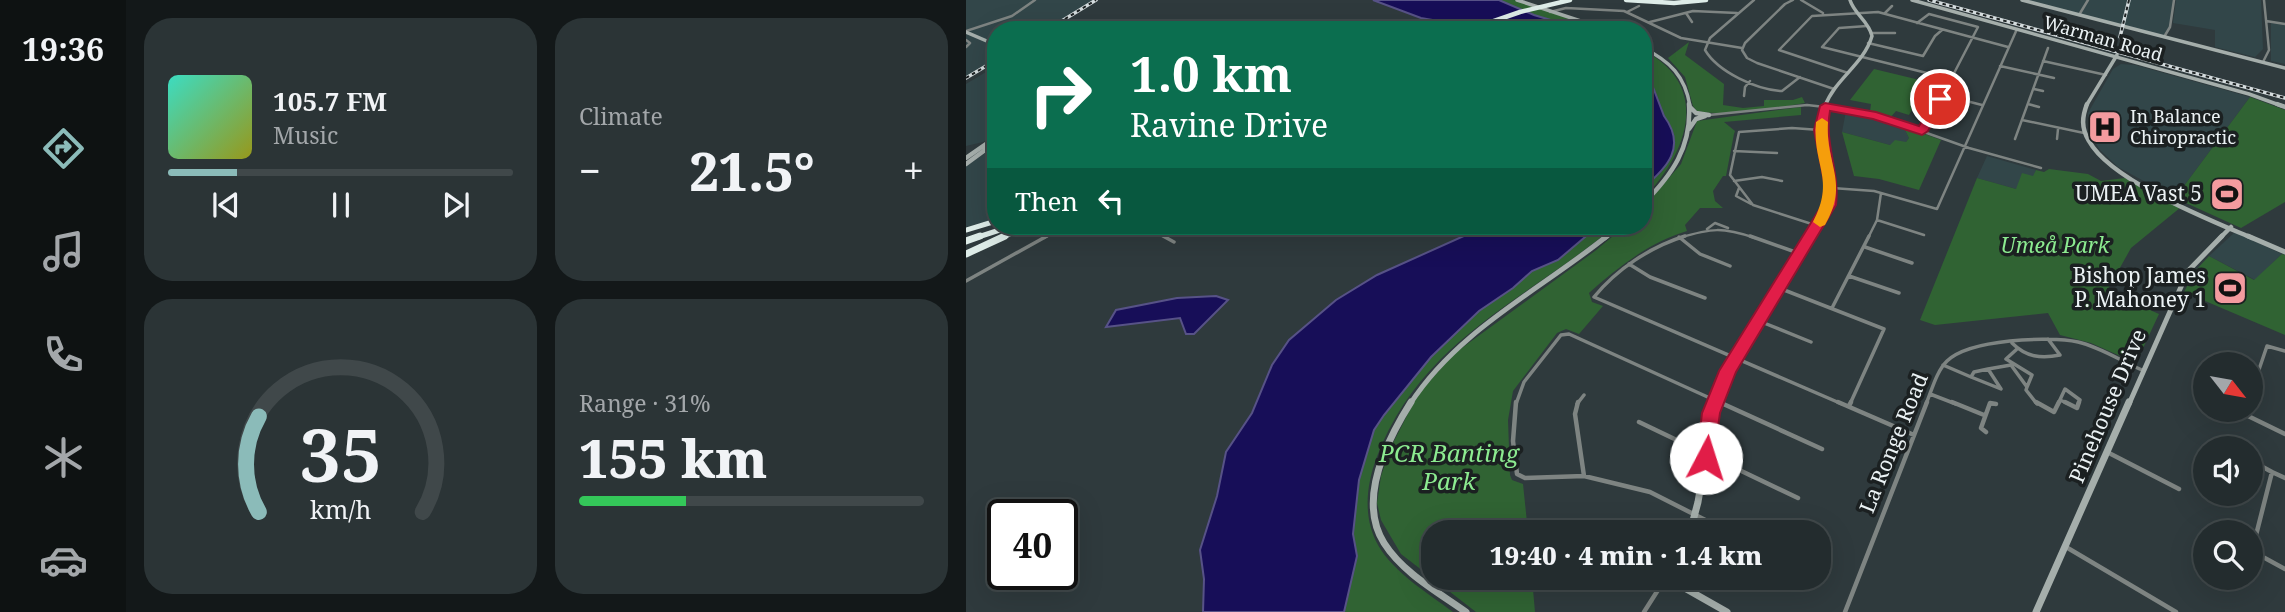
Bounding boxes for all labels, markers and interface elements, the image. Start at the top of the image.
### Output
street label: Warman Road [2041,10,2166,67]
text: 19:36 [22,27,104,70]
text: 1.0 km [1130,40,1292,106]
icon: right [1015,49,1106,140]
pin [1910,69,1970,129]
icon: arrive [1921,80,1959,118]
text: 105.7 FM [273,83,387,119]
text: Climate [579,100,663,132]
text: Ravine Drive [1130,103,1328,146]
place label: In Balance Chiropractic [2130,104,2236,149]
hospital icon: In Balance Chiropractic [2086,108,2124,146]
text: Music [273,119,338,151]
icon: directions [39,124,88,173]
text: 21.5° [689,135,815,206]
text: − [579,144,601,196]
text: + [903,144,924,196]
sports icon: UMEA Vast 5 [2208,175,2246,213]
place label: UMEA Vast 5 [2075,179,2202,207]
icon: left [1092,182,1130,220]
text: Then [1015,183,1078,219]
icon: previous [207,186,245,224]
icon: pause [322,186,360,224]
icon: next [437,186,475,224]
icon: music [39,227,88,276]
park label: Umeå Park [2000,231,2111,259]
place label: Bishop James P. Mahoney 1 [2072,261,2206,313]
sports icon: Bishop James P. Mahoney 1 [2211,269,2249,307]
street label: Pinehouse Drive [2062,324,2152,487]
icon: phone [39,330,88,379]
north arrow [2193,352,2263,422]
map controls [2193,352,2263,590]
street label: La Ronge Road [1852,368,1934,517]
text: Range · 31% [579,387,711,419]
text: 35 [299,405,382,504]
position arrow [1669,421,1743,495]
text: 155 km [579,422,767,493]
icon: climate [39,433,88,482]
park label: PCR Banting Park [1378,436,1521,497]
button: sound [2193,436,2263,506]
text: km/h [310,492,371,526]
speed limit sign: 40 [987,499,1078,590]
button: search [2193,520,2263,590]
icon: car [39,536,88,585]
text: 19:40 · 4 min · 1.4 km [1490,537,1762,573]

